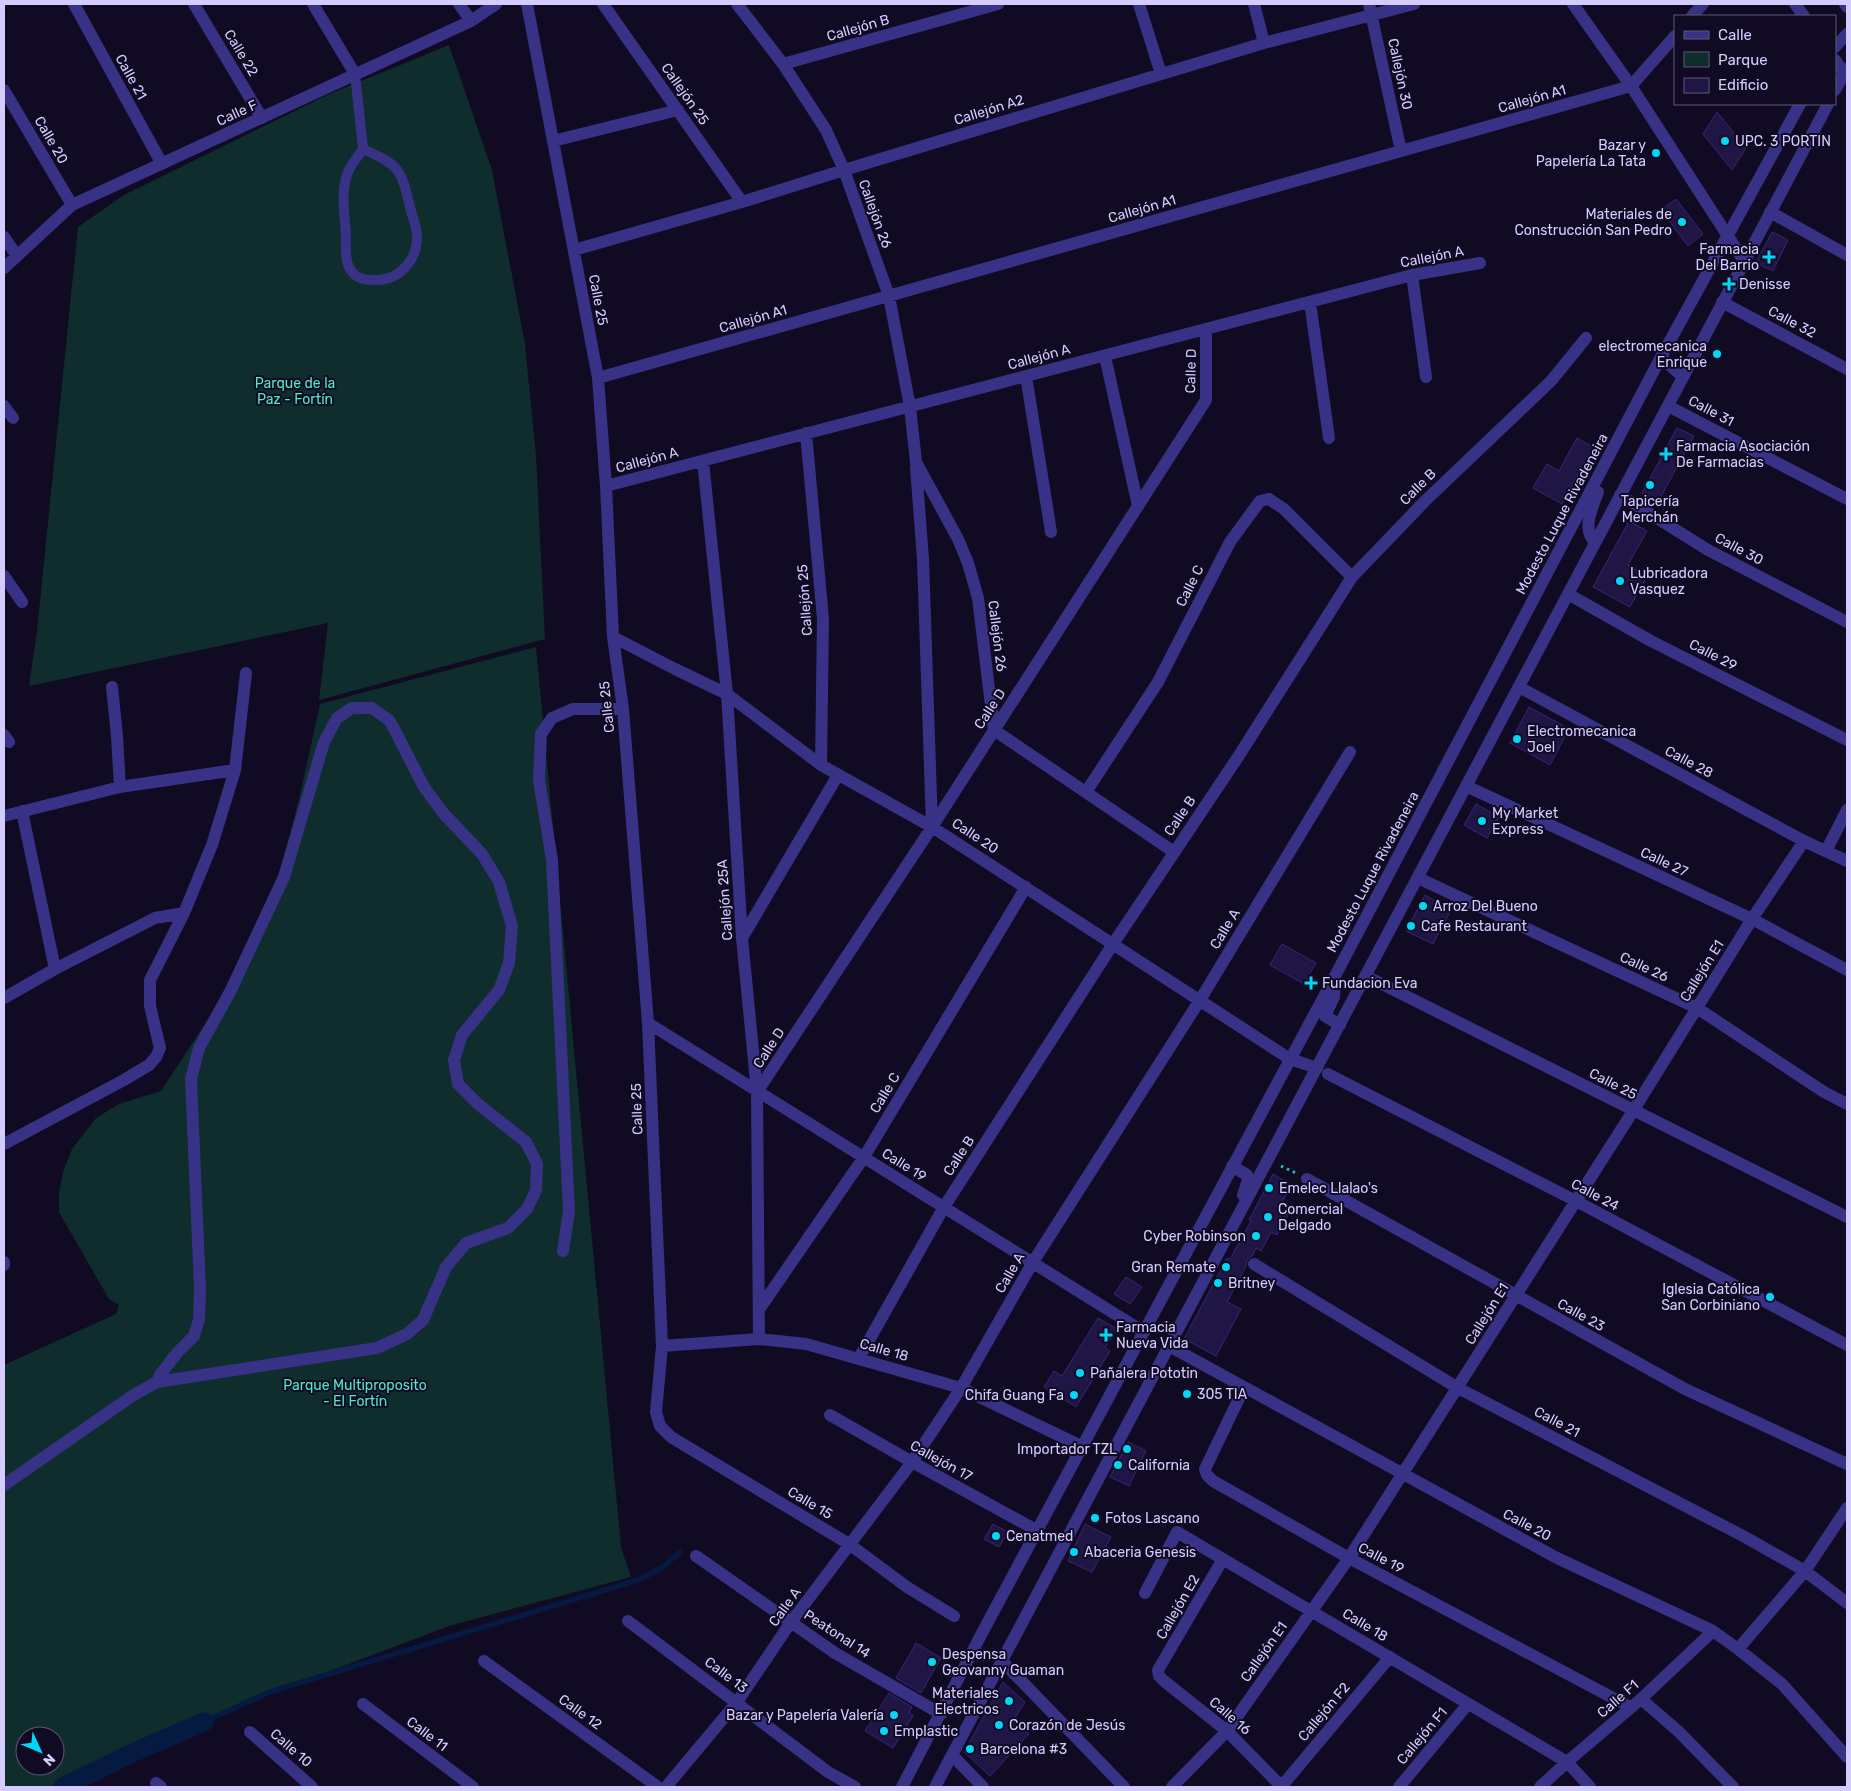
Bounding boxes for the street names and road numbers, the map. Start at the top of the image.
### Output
street label: Callejón B [825,11,891,45]
street label: Calle 22 [220,27,262,79]
street label: Callejón 30 [1384,37,1416,111]
street label: Calle 21 [112,51,150,103]
street label: Callejón 25 [657,60,713,128]
street label: Callejón A1 [1496,81,1568,117]
street label: Callejón A2 [952,91,1026,129]
street label: Calle F [214,96,260,130]
street label: Calle 20 [31,113,71,167]
street label: Callejón 26 [855,177,895,251]
street label: Callejón A1 [1106,191,1178,227]
street label: Callejón A [1399,242,1466,271]
street label: Calle 25 [585,273,611,327]
street label: Callejón A1 [717,301,789,337]
street label: Calle 32 [1765,302,1819,342]
street label: Callejón A [1006,340,1073,374]
street label: Calle D [1182,348,1200,394]
street label: Calle 31 [1685,392,1737,430]
street label: Modesto Luque Rivadeneira [1512,431,1612,597]
street label: Callejón A [614,443,681,477]
street label: Calle B [1396,465,1440,509]
street label: Calle 30 [1712,529,1766,569]
street label: Calle C [1172,562,1208,610]
street label: Callejón 25 [794,564,816,636]
street label: Callejón 26 [984,599,1010,673]
street label: Calle 29 [1686,636,1740,674]
street label: Calle 25 [596,680,618,734]
street label: Calle D [971,686,1009,732]
street label: Calle 28 [1662,742,1716,782]
street label: Modesto Luque Rivadeneira [1323,789,1423,955]
street label: Calle B [1161,793,1199,839]
street label: Calle 20 [948,815,1002,857]
street label: Calle 27 [1638,844,1690,880]
street label: Callejón 25A [714,858,736,941]
street label: Calle A [1206,905,1244,952]
street label: Callejón E1 [1676,937,1728,1005]
street label: Calle 26 [1617,948,1671,986]
street label: Calle D [750,1025,788,1071]
street label: Calle 25 [1586,1065,1640,1103]
street label: Calle C [866,1070,904,1116]
street label: Calle 25 [628,1083,646,1135]
street label: Calle B [940,1133,978,1179]
street label: Calle 19 [879,1145,929,1185]
street label: Calle 24 [1568,1175,1622,1215]
street label: Calle A [992,1249,1029,1296]
street label: Callejón E1 [1461,1280,1513,1348]
street label: Calle 23 [1554,1295,1608,1335]
street label: Calle 18 [858,1335,910,1365]
street label: Calle 21 [1531,1403,1583,1441]
street label: Callejón 17 [907,1437,975,1485]
street label: Calle 15 [784,1483,836,1523]
street label: Calle 20 [1500,1505,1554,1545]
street label: Calle 19 [1355,1539,1407,1577]
street label: Callejón E2 [1153,1572,1203,1642]
street label: Calle A [765,1584,805,1630]
street label: Calle 18 [1339,1605,1391,1645]
street label: Peatonal 14 [801,1606,874,1662]
street label: Callejón E1 [1237,1619,1291,1685]
street label: Calle 13 [701,1653,751,1697]
street label: Calle F1 [1594,1676,1642,1722]
street label: Callejón F2 [1295,1679,1353,1745]
street label: Calle 12 [555,1691,605,1733]
street label: Calle 16 [1206,1693,1254,1739]
street label: Callejón F1 [1393,1704,1451,1768]
street label: Calle 11 [403,1713,451,1755]
street label: Calle 10 [267,1725,316,1771]

